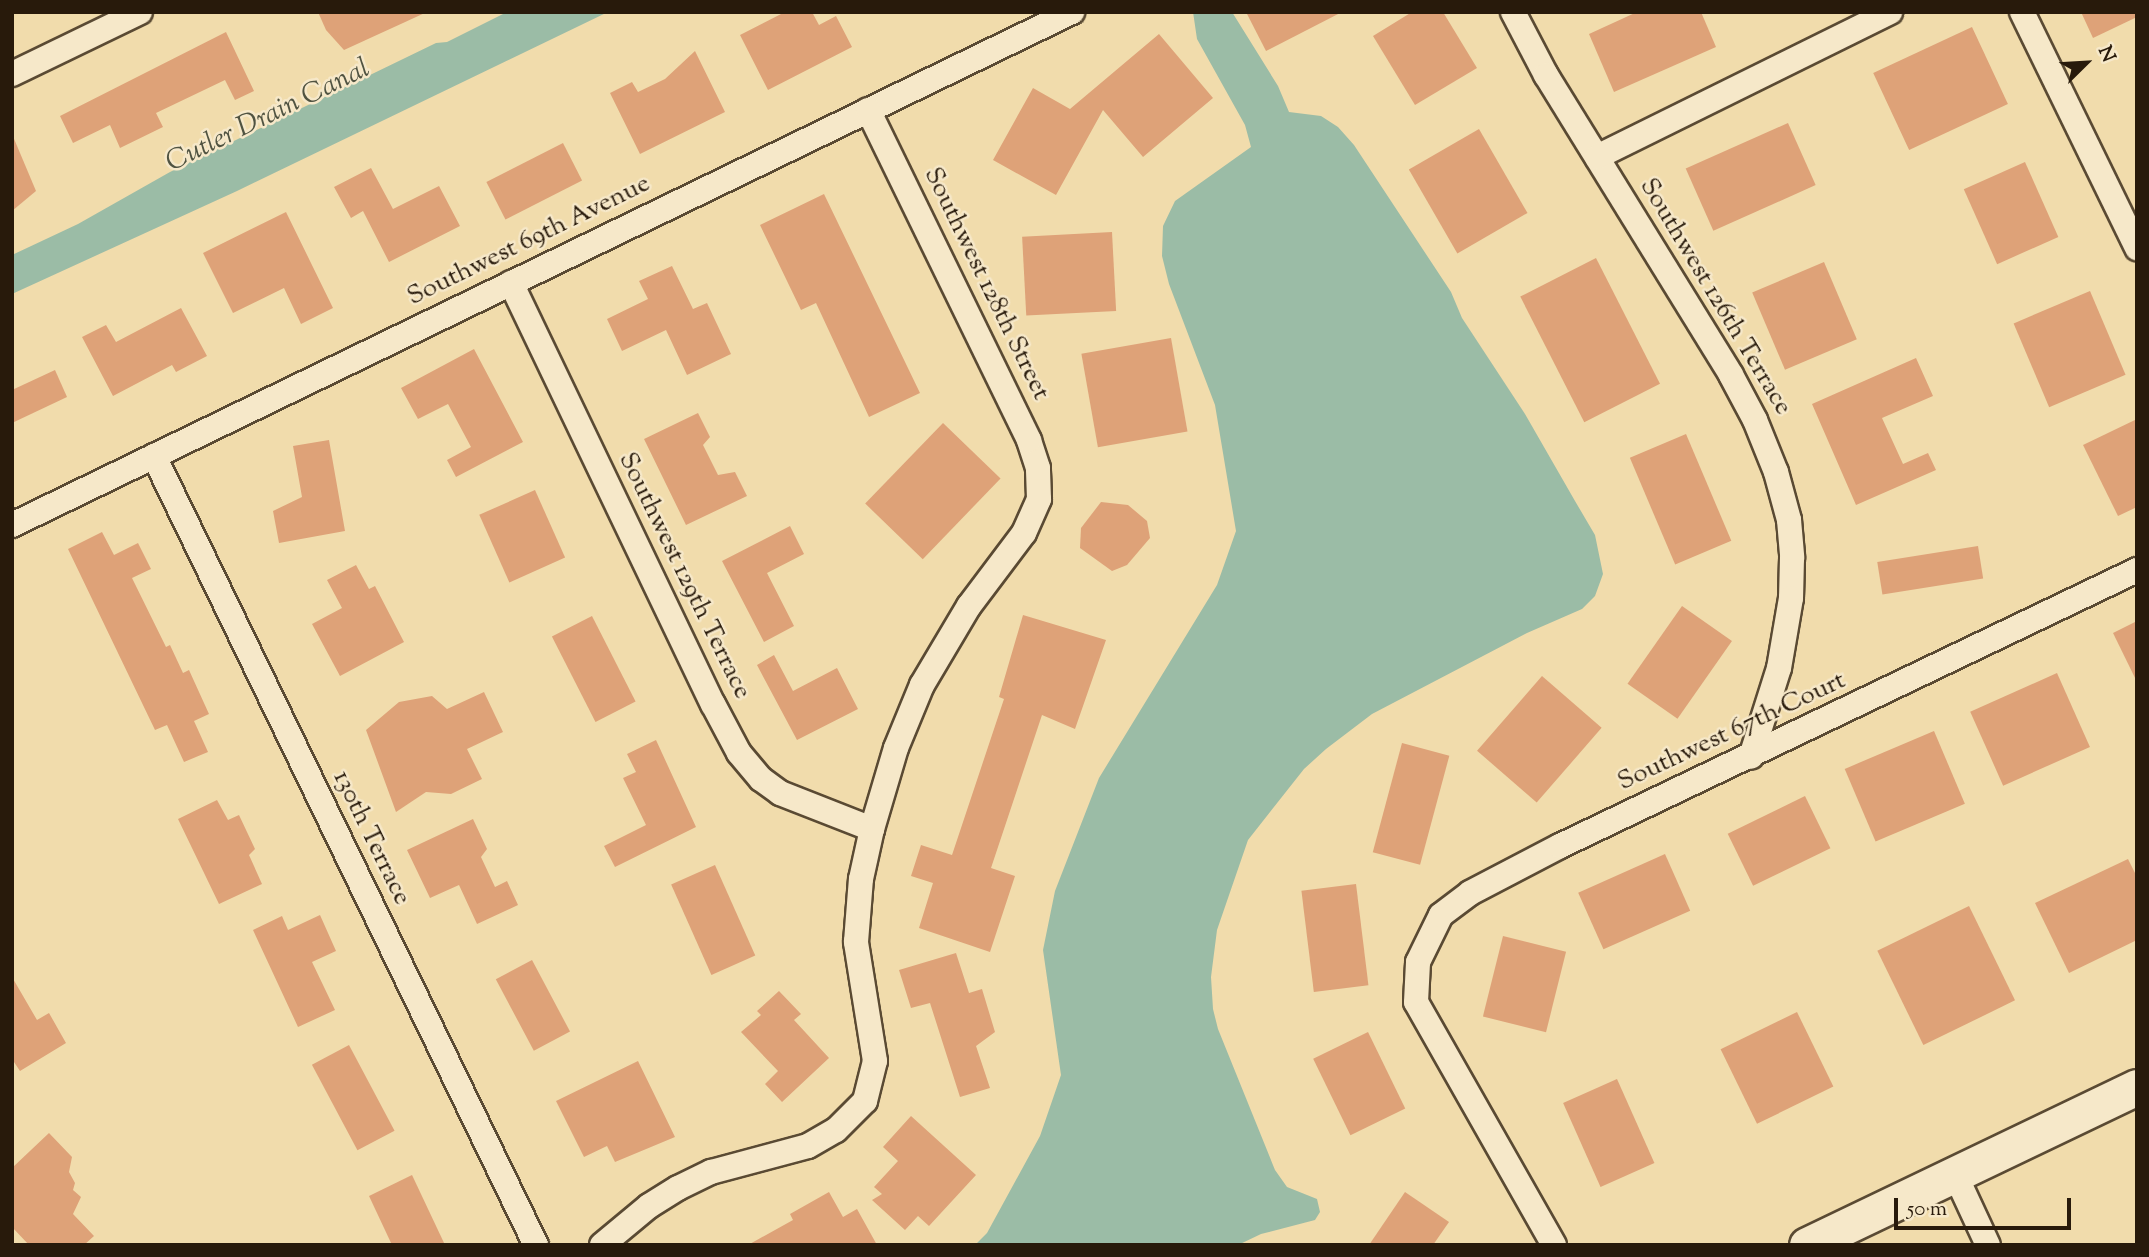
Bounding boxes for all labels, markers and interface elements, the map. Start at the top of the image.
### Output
north arrow [2051,28,2121,98]
text: N [2090,42,2121,67]
water label: Cutler Drain Canal [161,52,375,180]
street label: Southwest 128th Street [916,163,1056,405]
street label: Southwest 69th Avenue [403,169,655,313]
street label: Southwest 126th Terrace [1632,173,1798,421]
street label: Southwest 129th Terrace [611,448,757,704]
street label: Southwest 67th Court [1613,666,1851,798]
street label: 130th Terrace [325,766,417,910]
scale bar [1897,1184,2074,1228]
text: 50 m [1907,1195,1947,1225]

